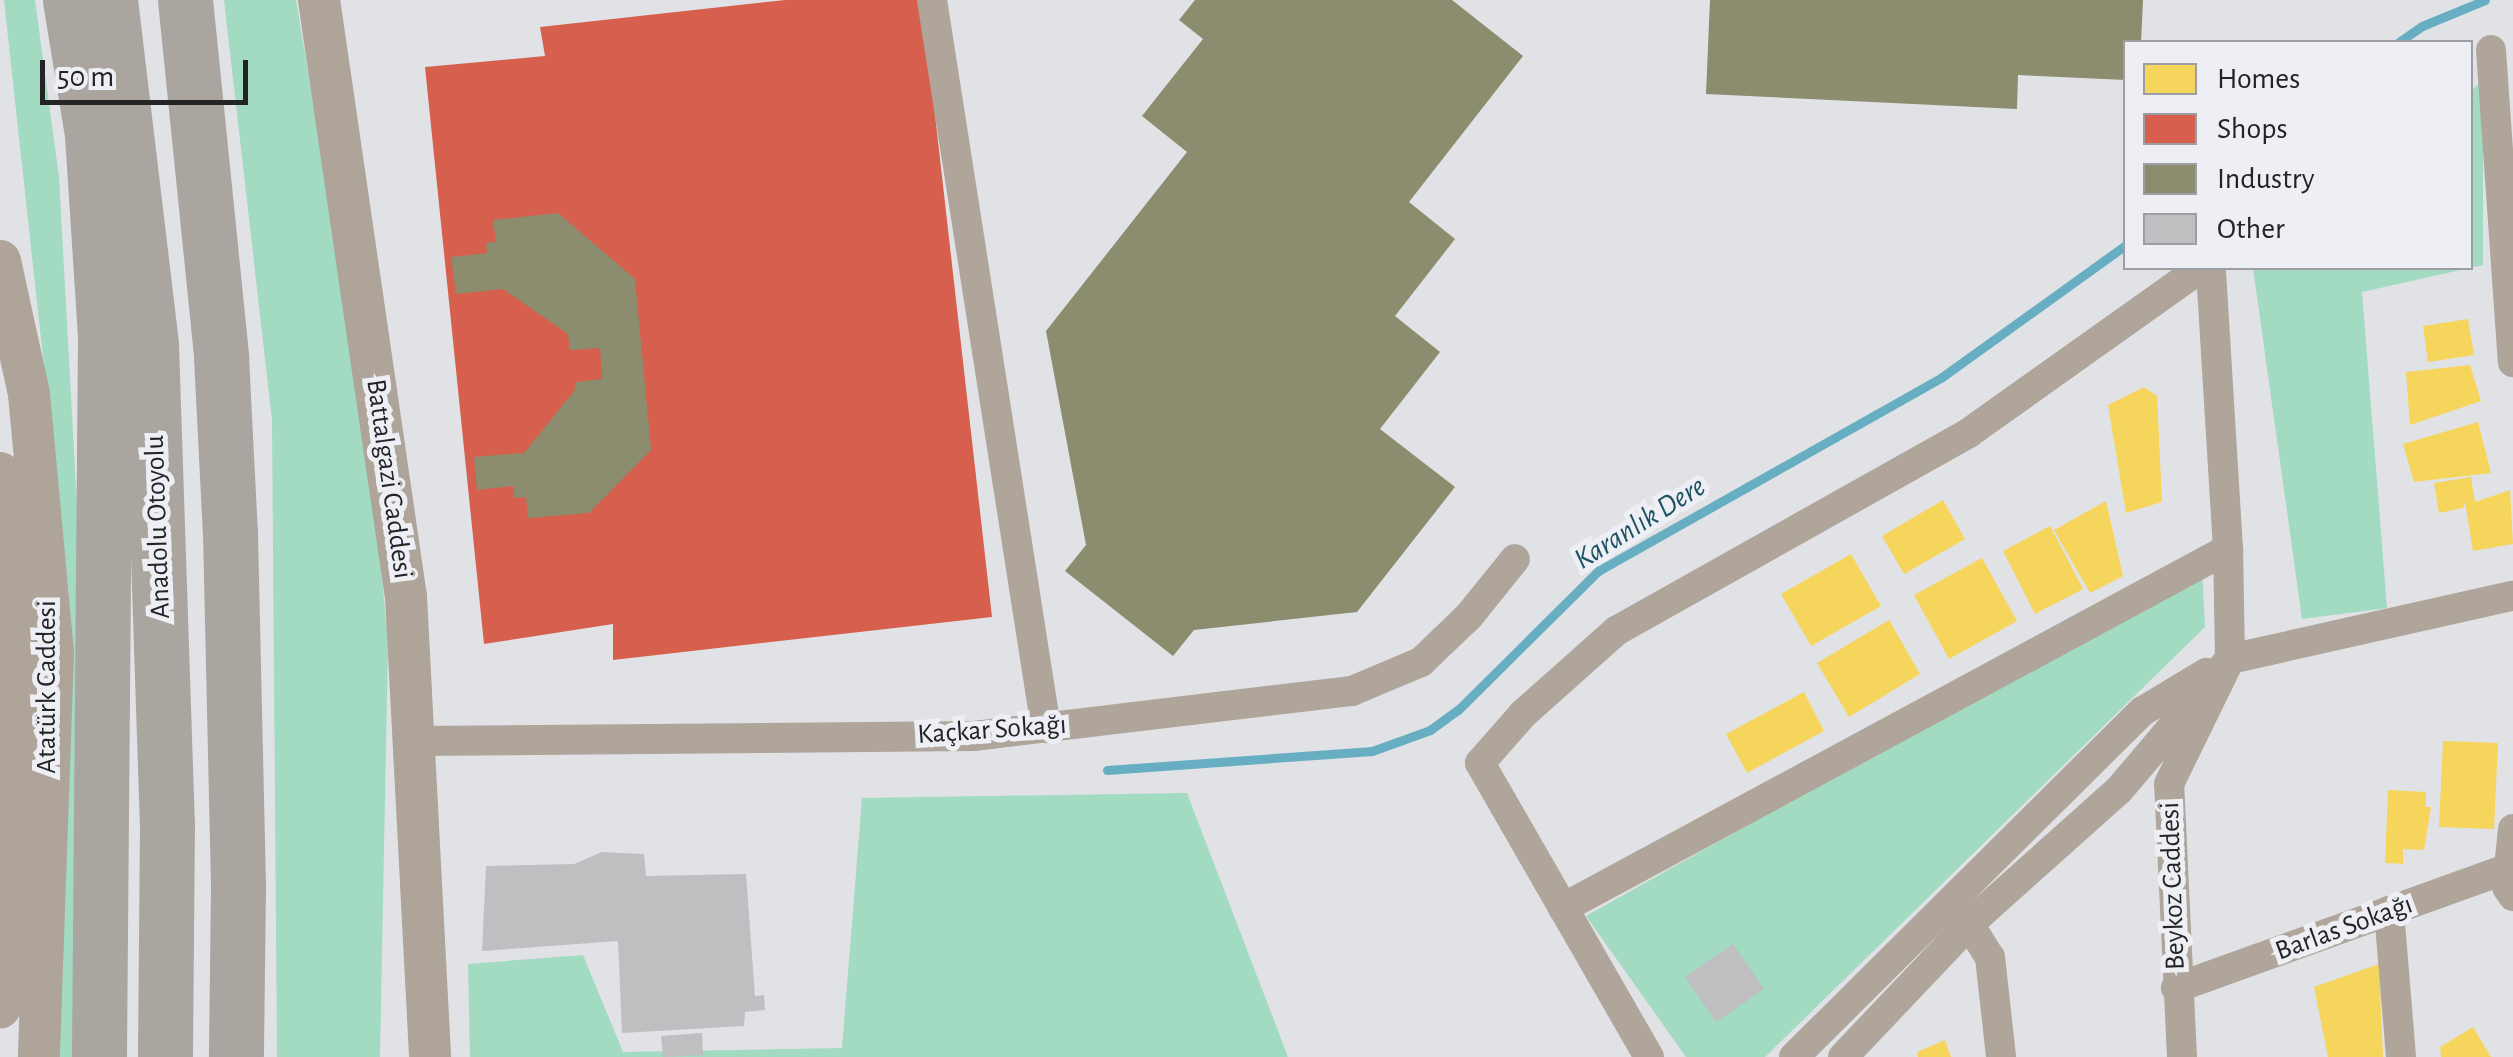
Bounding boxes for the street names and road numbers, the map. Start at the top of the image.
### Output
street label: Battalgazi Caddesi [358,377,420,581]
street label: Anadolu Otoyolu [138,435,178,619]
street label: Atatürk Caddesi [30,600,64,774]
street label: Kaçkar Sokağı [916,708,1068,752]
street label: Beykoz Caddesi [2153,801,2193,971]
street label: Barlas Sokağı [2271,888,2417,968]

